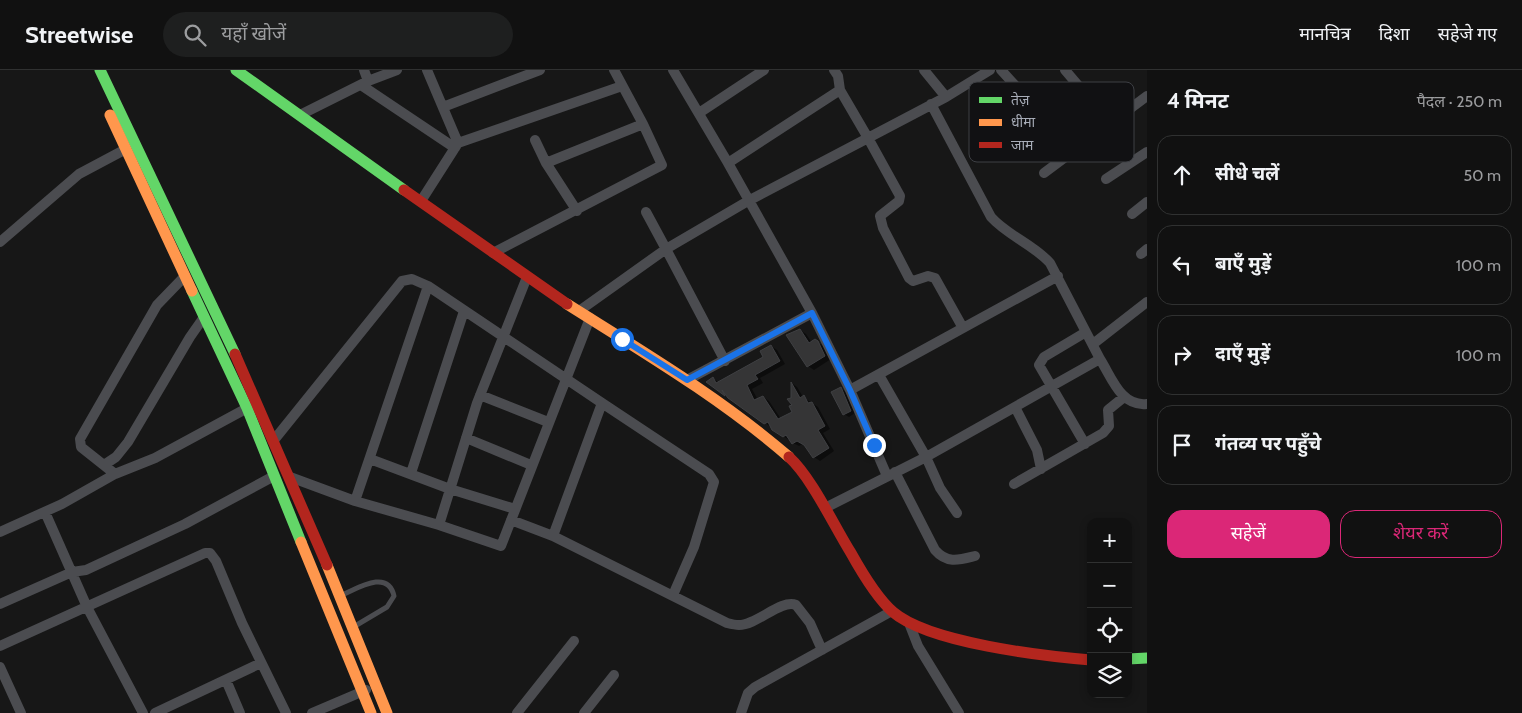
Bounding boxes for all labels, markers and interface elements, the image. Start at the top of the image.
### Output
search box [163,12,513,57]
text: Streetwise [25,20,133,49]
icon: search [181,21,209,49]
text: यहाँ खोजें [221,22,286,45]
text: मानचित्र [1299,23,1351,45]
text: दिशा [1379,23,1410,45]
text: सहेजे गए [1438,23,1497,45]
legend [969,82,1134,162]
text: 4 मिनट [1167,88,1229,113]
text: तेज़ [1011,91,1030,109]
text: पैदल · 250 m [1417,92,1502,111]
text: धीमा [1011,113,1036,131]
text: जाम [1011,136,1034,154]
icon: ahead [1168,161,1196,189]
text: सीधे चलें [1215,162,1279,185]
text: 50 m [1464,166,1501,185]
icon: left [1168,251,1196,279]
text: बाएँ मुड़ें [1215,252,1271,275]
text: 100 m [1456,256,1501,275]
route start [611,328,634,351]
icon: right [1168,341,1196,369]
text: दाएँ मुड़ें [1215,342,1270,365]
text: 100 m [1456,346,1501,365]
icon: arrive [1168,431,1196,459]
text: गंतव्य पर पहुँचे [1215,432,1321,455]
route end [863,434,886,457]
button: सहेजें [1167,510,1330,558]
button: शेयर करें [1340,510,1502,558]
map controls [1087,518,1132,698]
button: + [1087,518,1132,563]
button: − [1087,563,1132,608]
button: locate [1087,608,1132,653]
button: layers [1087,653,1132,698]

